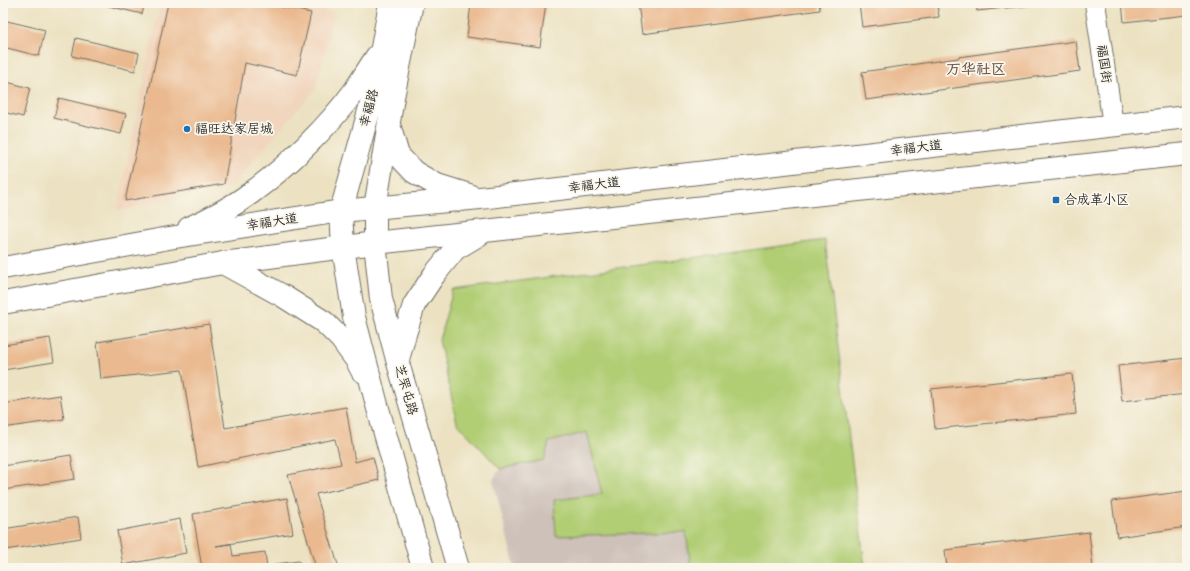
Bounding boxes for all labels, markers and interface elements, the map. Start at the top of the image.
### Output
street label: 福国街 [1093,44,1115,84]
district label: 万华社区 [946,60,1006,79]
street label: 幸福路 [356,87,382,129]
place label: 福旺达家居城 [195,121,273,137]
marker: 福旺达家居城 [182,124,192,134]
street label: 幸福大道 [889,137,943,159]
street label: 幸福大道 [567,174,621,196]
place label: 合成革小区 [1064,192,1129,208]
marker: 合成革小区 [1051,195,1061,205]
street label: 幸福大道 [245,210,299,234]
street label: 芝罘屯路 [391,363,421,417]

